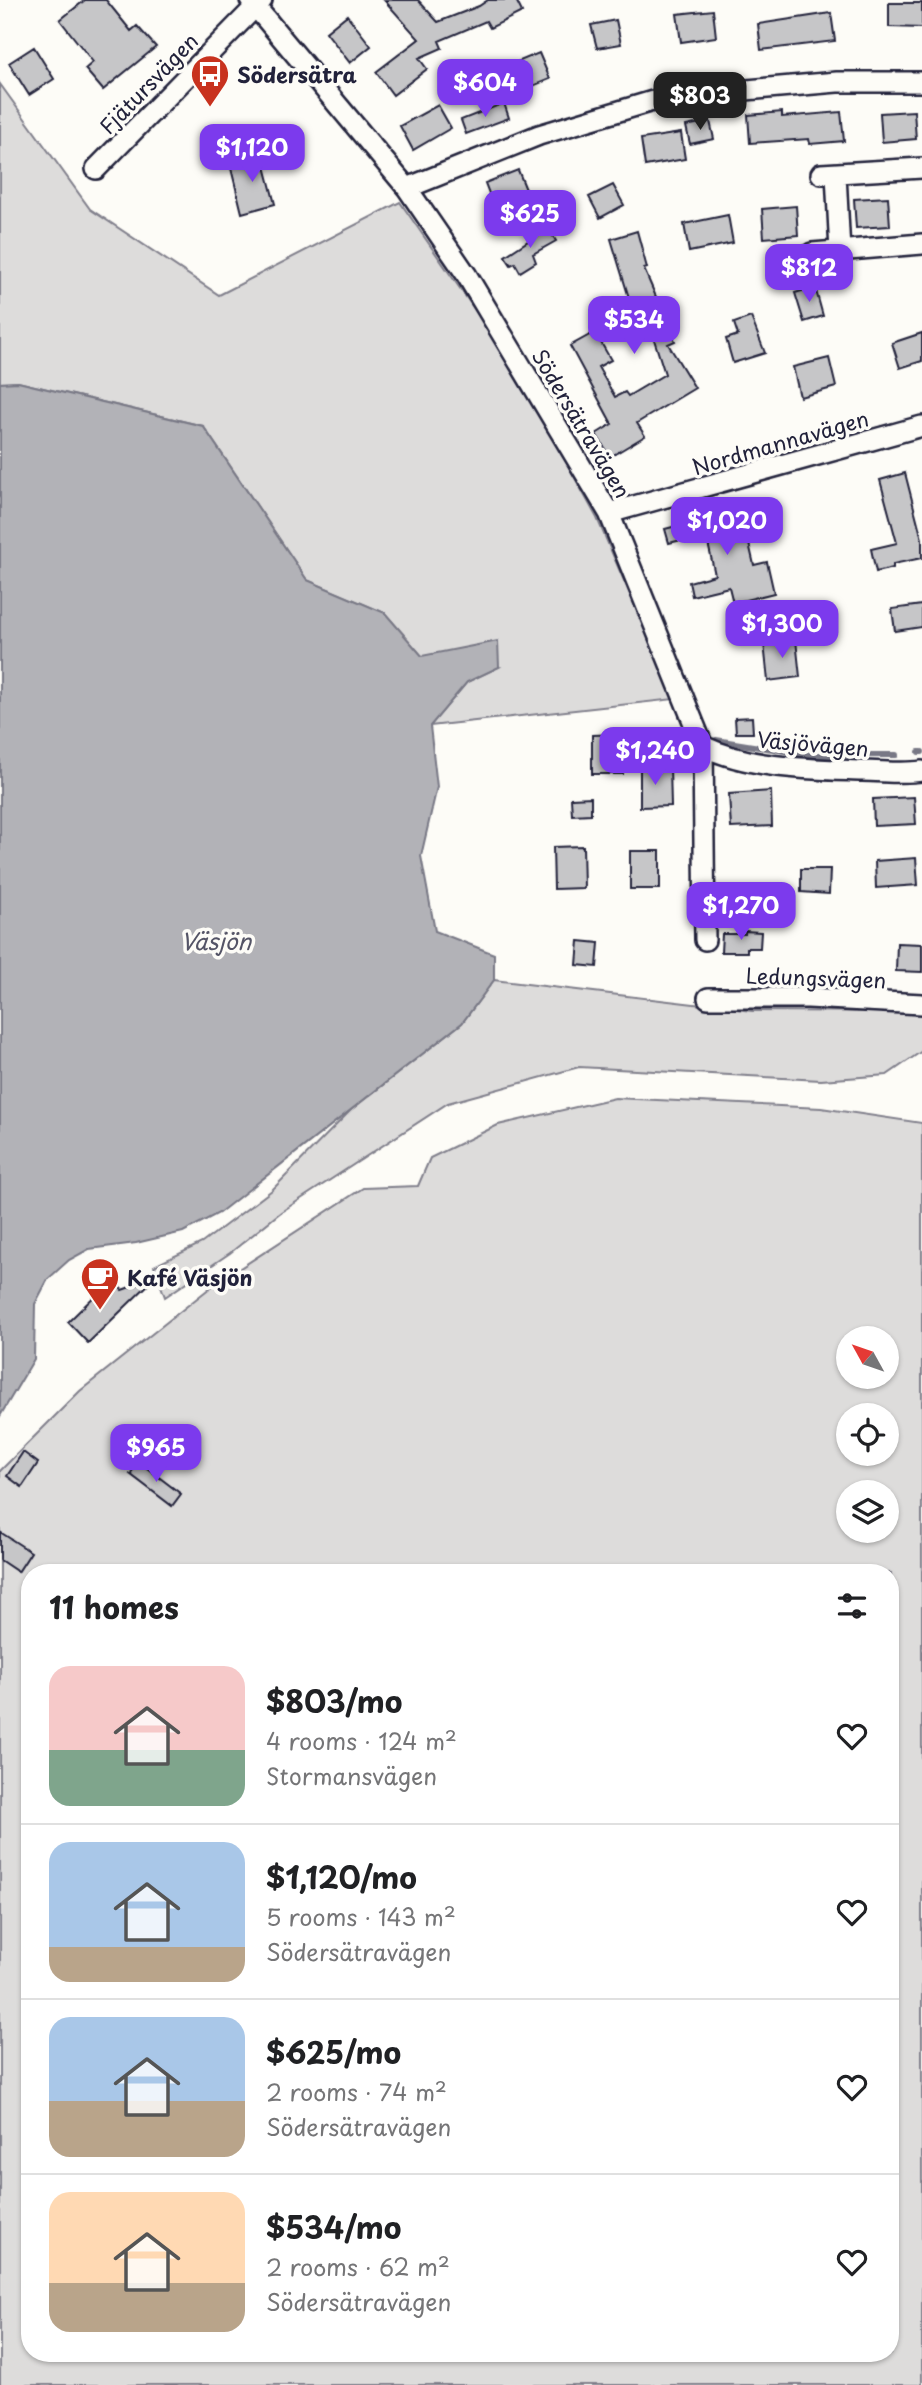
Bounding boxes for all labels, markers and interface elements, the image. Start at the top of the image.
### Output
street label: Fjätursvägen [91,25,205,141]
bus stop icon: Södersätra [189,53,231,108]
place label: Södersätra [237,58,357,90]
pin: $604 [444,60,526,119]
text: $604 [453,64,517,99]
pin: $803 [659,72,741,132]
text: $803 [670,77,731,112]
pin: $1,120 [195,124,309,184]
text: $1,120 [216,129,288,164]
pin: $625 [489,190,571,250]
text: $625 [500,195,560,230]
pin: $812 [768,244,850,304]
text: $812 [781,249,837,284]
pin: $534 [593,296,675,356]
text: $534 [604,301,664,336]
street label: Södersätravägen [525,342,639,504]
street label: Nordmannavägen [688,402,872,482]
pin: $1,020 [670,498,784,557]
text: $1,020 [687,502,767,537]
pin: $1,300 [725,600,839,660]
text: $1,300 [741,605,823,640]
street label: Väsjövägen [756,722,870,764]
pin: $1,240 [598,728,712,787]
text: $1,240 [615,732,695,767]
pin: $1,270 [684,883,798,942]
text: $1,270 [703,887,779,922]
water label: Väsjön [181,923,253,958]
street label: Ledungsvägen [745,959,887,995]
cafe icon: Kafé Väsjön [79,1256,121,1311]
place label: Kafé Väsjön [127,1261,252,1293]
north arrow [836,1326,900,1390]
map controls [836,1326,899,1543]
button: locate [836,1403,899,1466]
pin: $965 [115,1424,197,1484]
text: $965 [126,1429,186,1464]
button: layers [836,1480,899,1543]
text: 11 homes [49,1584,179,1629]
icon: filters [833,1587,871,1625]
text: $803/mo [266,1678,402,1723]
icon: home [105,1694,189,1778]
icon: heart [833,1717,871,1755]
text: 4 rooms · 124 m² [266,1723,457,1758]
text: Stormansvägen [266,1758,437,1793]
text: $1,120/mo [266,1854,417,1899]
icon: home [105,1870,189,1954]
icon: heart [833,1893,871,1931]
text: 5 rooms · 143 m² [266,1899,456,1934]
text: Södersätravägen [266,1934,451,1969]
text: $625/mo [266,2029,401,2074]
icon: home [105,2045,189,2129]
icon: heart [833,2068,871,2106]
text: 2 rooms · 74 m² [266,2074,447,2109]
text: Södersätravägen [266,2109,451,2144]
text: $534/mo [266,2204,401,2249]
icon: home [105,2220,189,2304]
icon: heart [833,2243,871,2281]
text: 2 rooms · 62 m² [266,2249,450,2284]
text: Södersätravägen [266,2284,451,2319]

